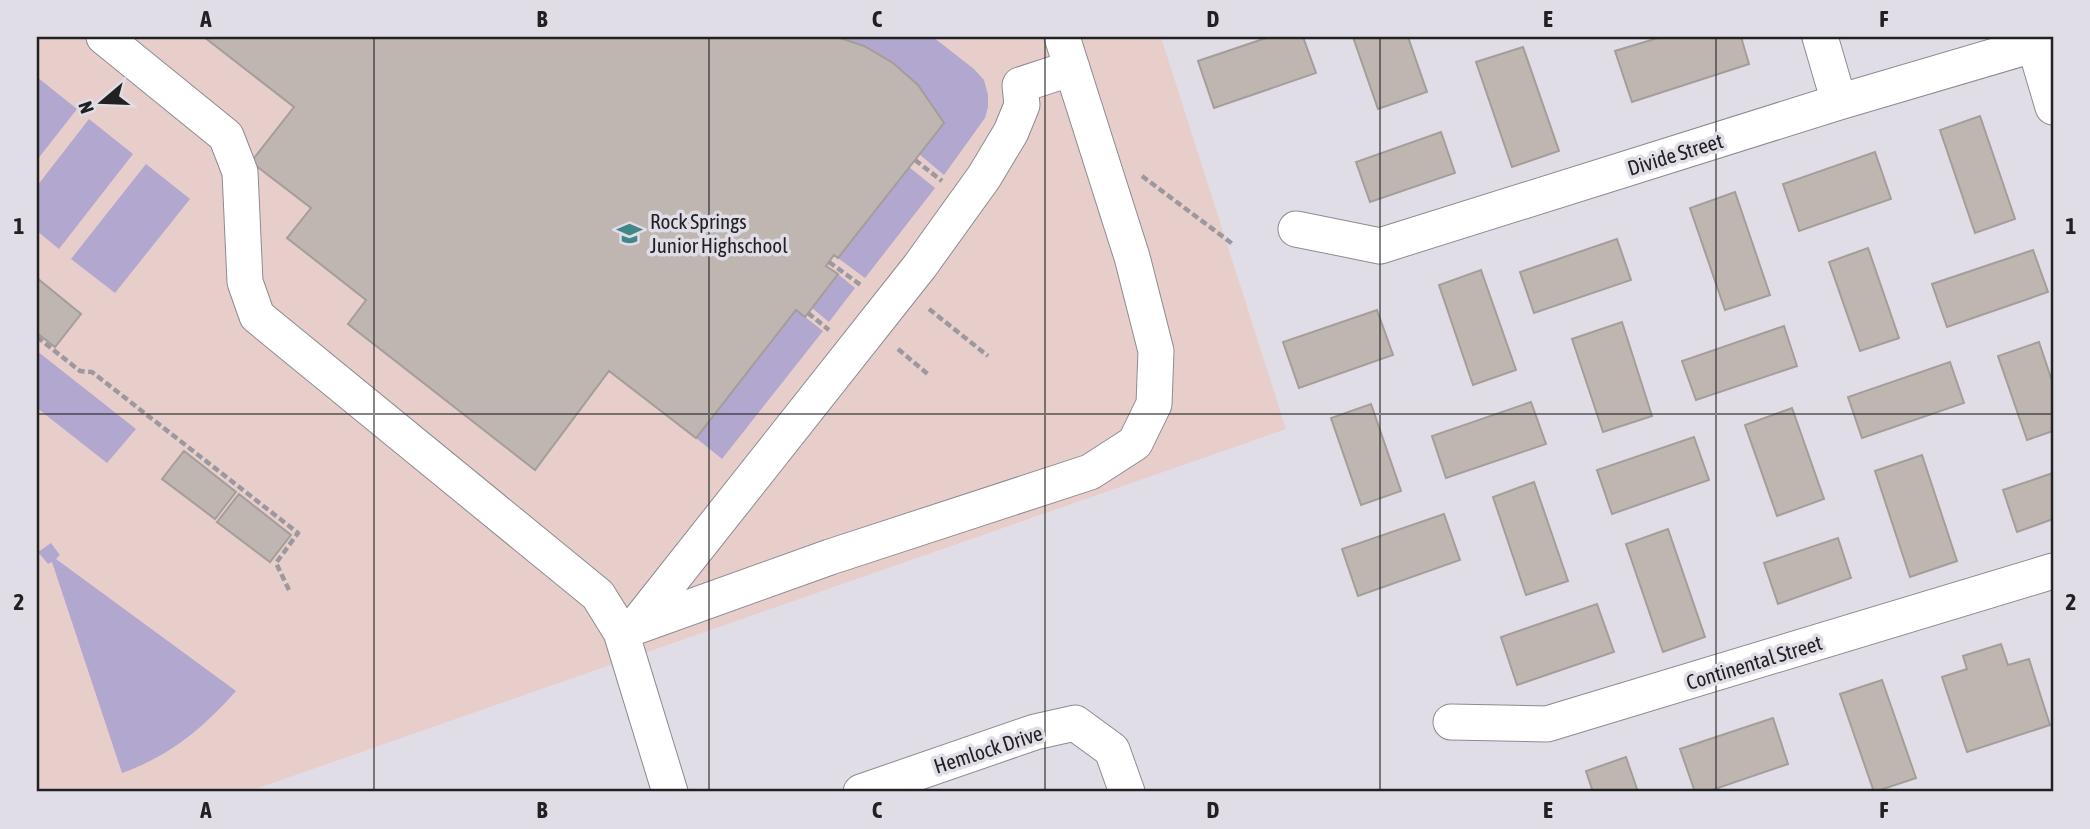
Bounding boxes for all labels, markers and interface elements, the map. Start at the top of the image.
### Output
text: A [199,6,212,32]
text: B [537,6,548,32]
text: C [872,6,883,32]
text: D [1207,6,1220,32]
text: E [1543,6,1553,32]
text: F [1879,6,1889,32]
north arrow [66,66,136,136]
text: N [74,99,98,116]
street label: Divide Street [1624,128,1726,180]
place label: Rock Springs Junior Highschool [650,209,788,257]
text: 1 [14,213,25,239]
text: 1 [2066,213,2077,239]
school or university icon: Rock Springs Junior Highschool [616,219,644,247]
text: 2 [14,589,24,615]
text: 2 [2066,589,2076,615]
street label: Continental Street [1683,630,1825,694]
street label: Hemlock Drive [931,720,1045,778]
text: A [199,797,212,823]
text: B [537,797,548,823]
text: C [872,797,883,823]
text: D [1207,797,1220,823]
text: E [1543,797,1553,823]
text: F [1879,797,1889,823]

